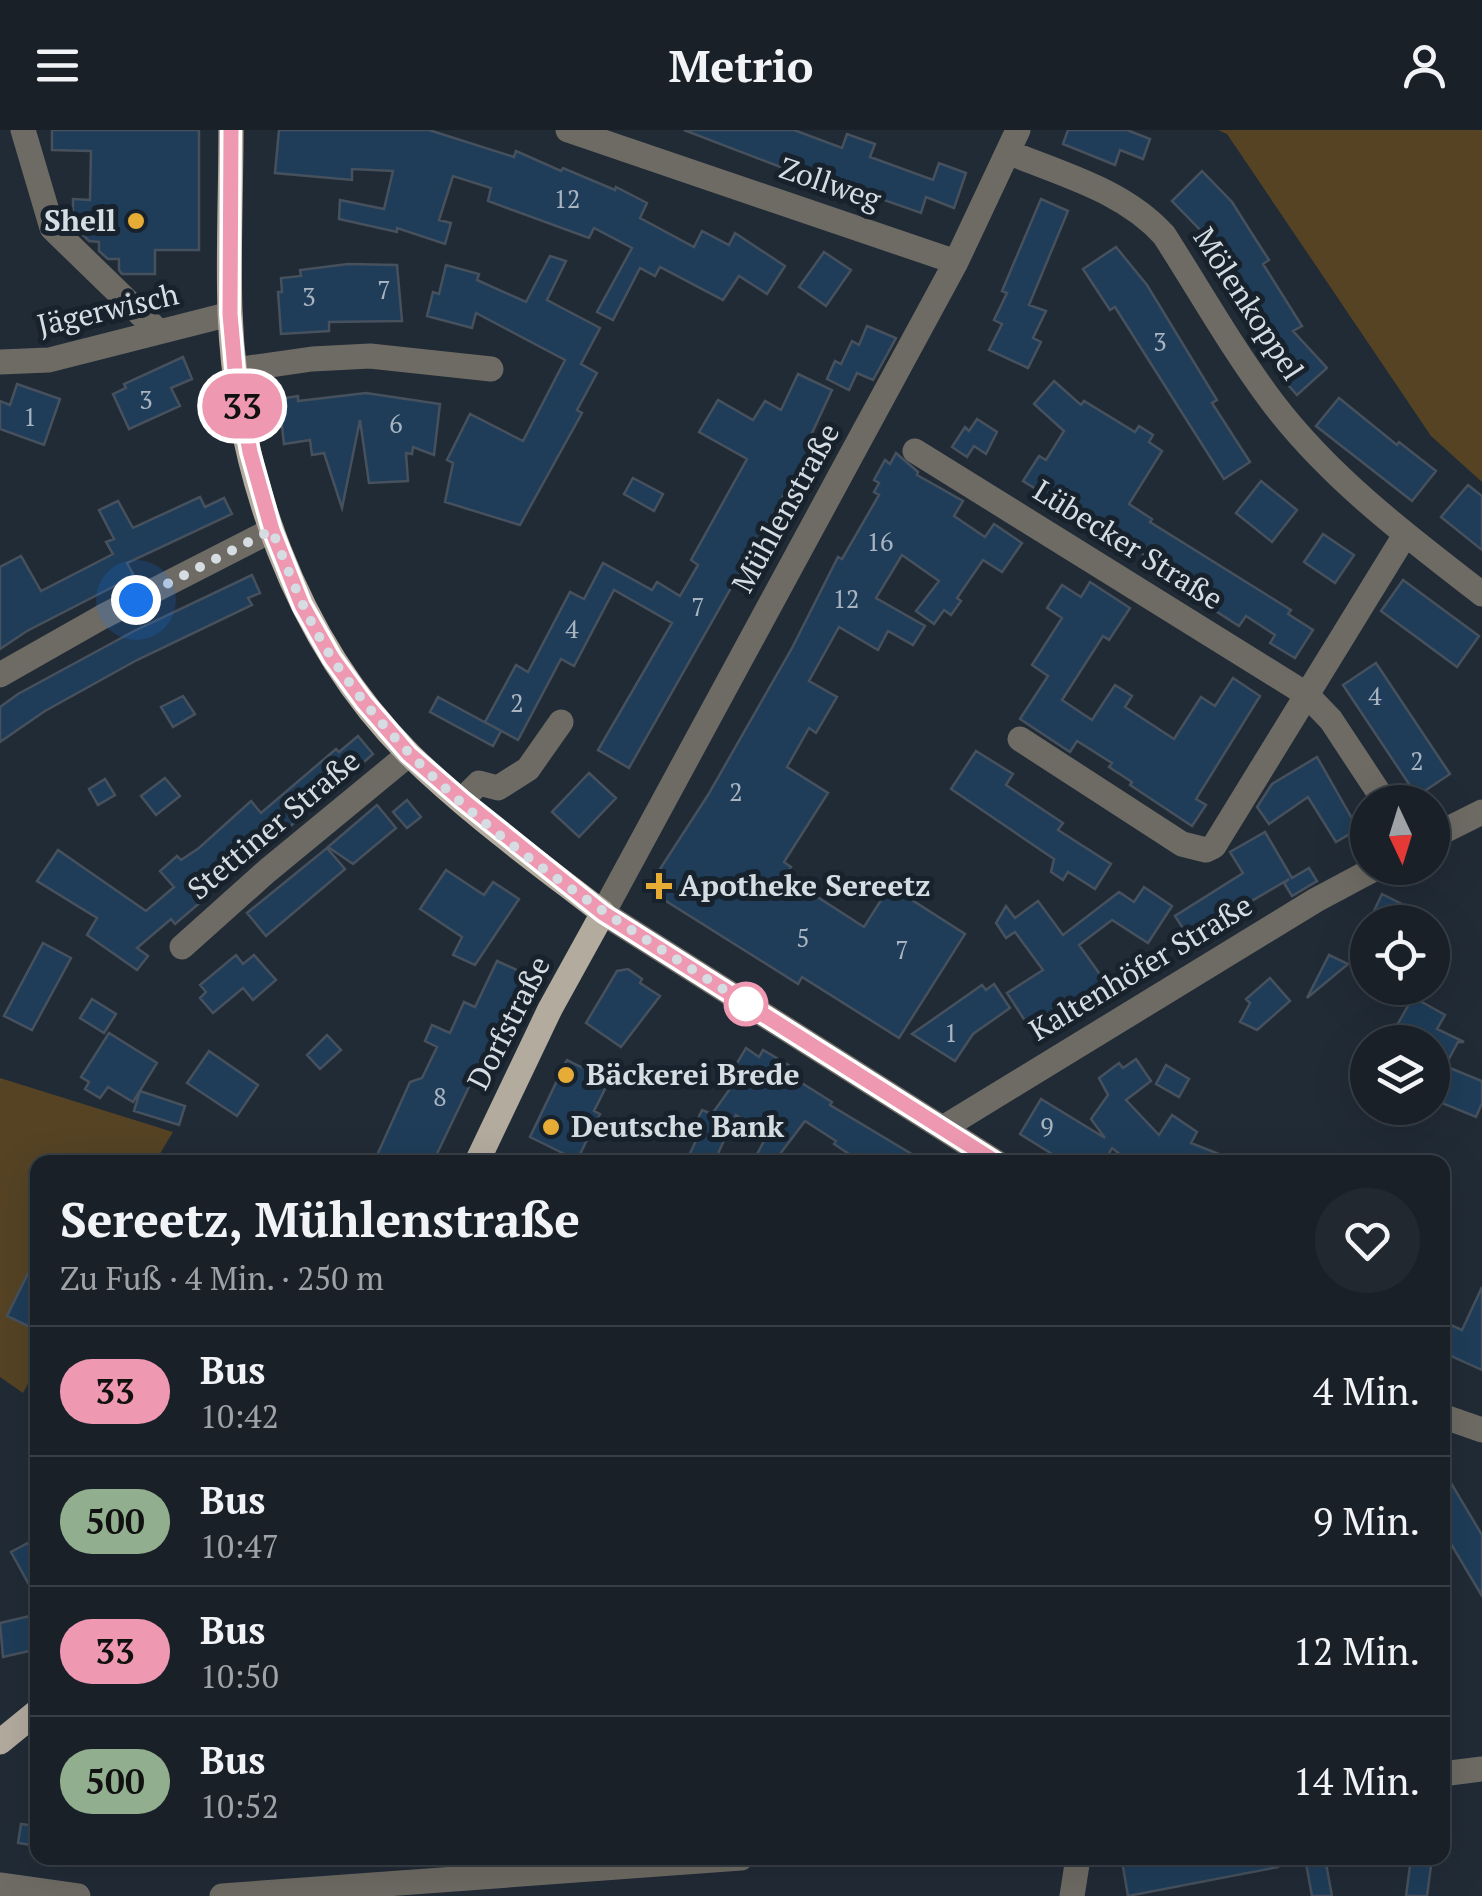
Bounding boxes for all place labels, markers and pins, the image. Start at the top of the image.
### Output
place label: Shell [44,200,116,240]
marker: Shell [125,210,147,232]
place label: Apotheke Sereetz [679,865,931,905]
marker: Apotheke Sereetz [648,875,670,897]
unlabelled marker [725,983,767,1025]
place label: Bäckerei Brede [586,1054,800,1094]
marker: Bäckerei Brede [555,1064,577,1086]
place label: Deutsche Bank [571,1106,785,1146]
marker: Deutsche Bank [540,1116,562,1138]

